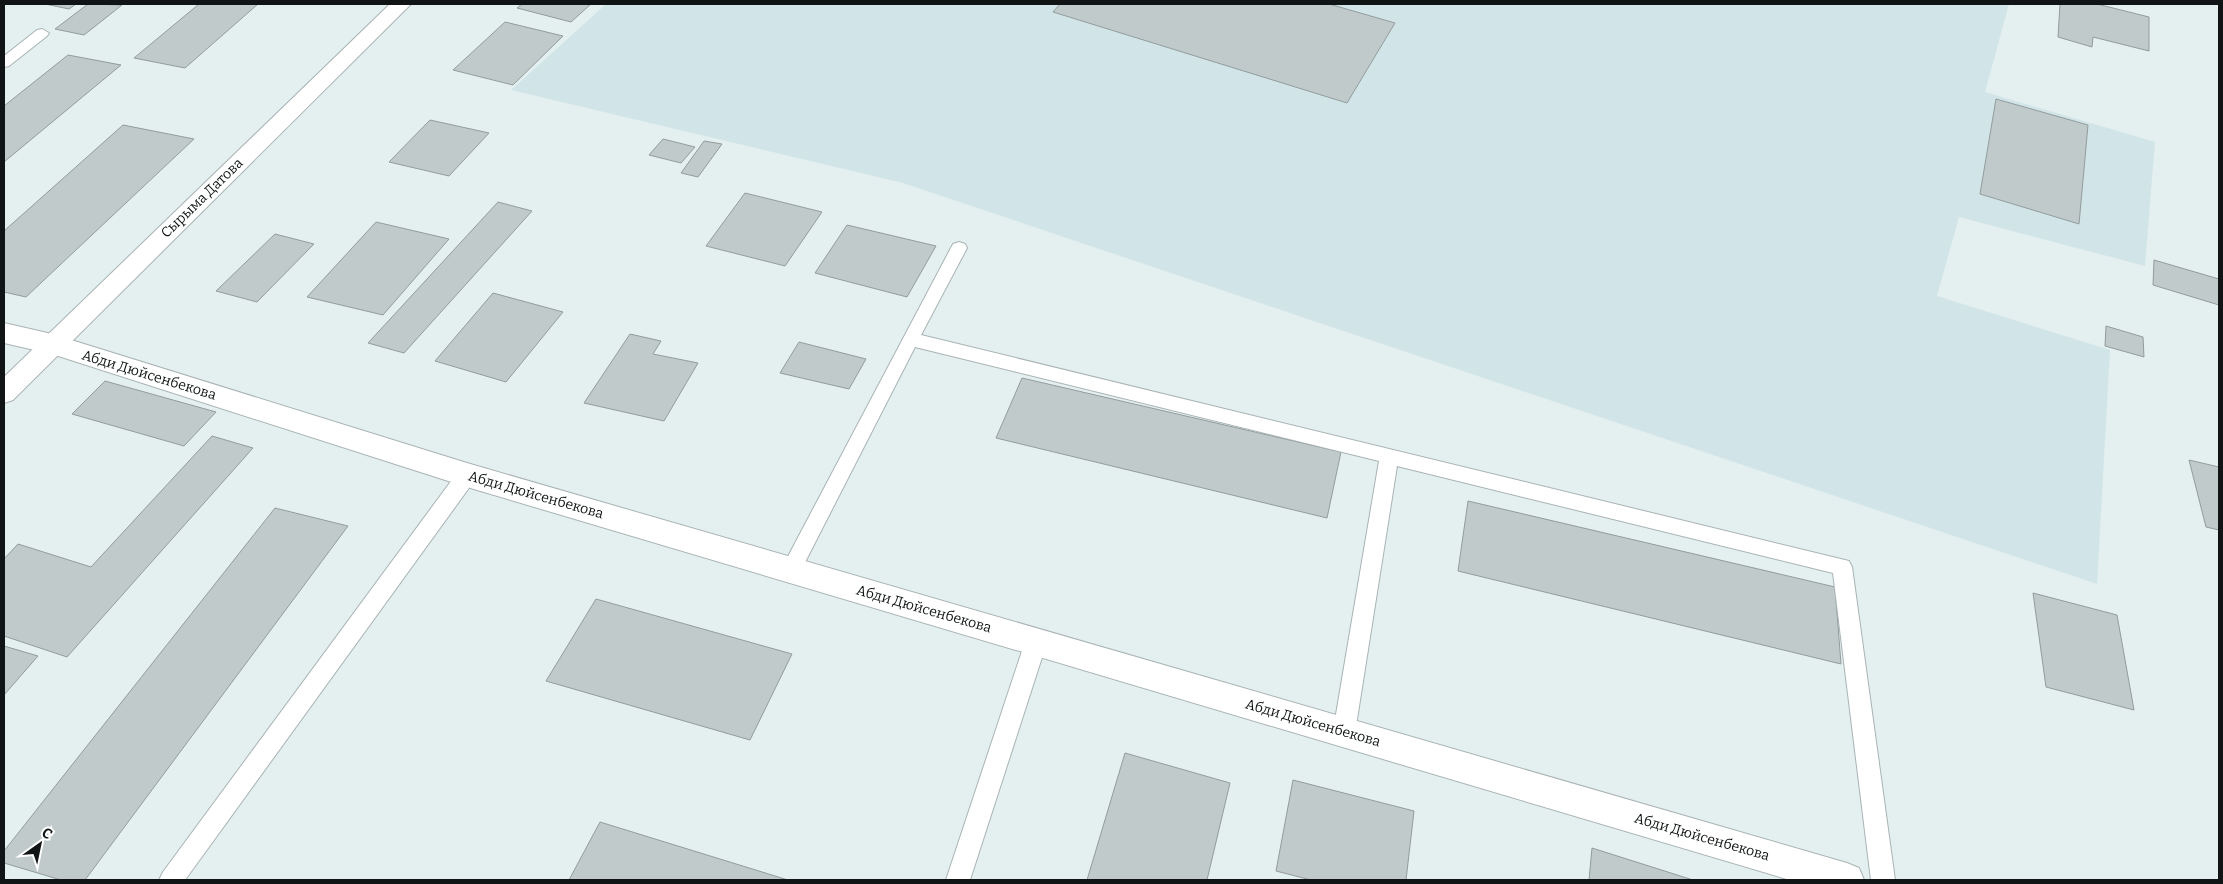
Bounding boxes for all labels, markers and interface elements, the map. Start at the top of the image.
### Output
street label: Сырыма Датова [157,154,247,241]
street label: Абди Дюйсенбекова [80,346,219,404]
street label: Абди Дюйсенбекова [466,468,606,523]
street label: Абди Дюйсенбекова [854,582,994,637]
street label: Абди Дюйсенбекова [1243,696,1383,751]
street label: Абди Дюйсенбекова [1632,810,1772,865]
north arrow [15,819,65,869]
text: С [38,824,55,843]

